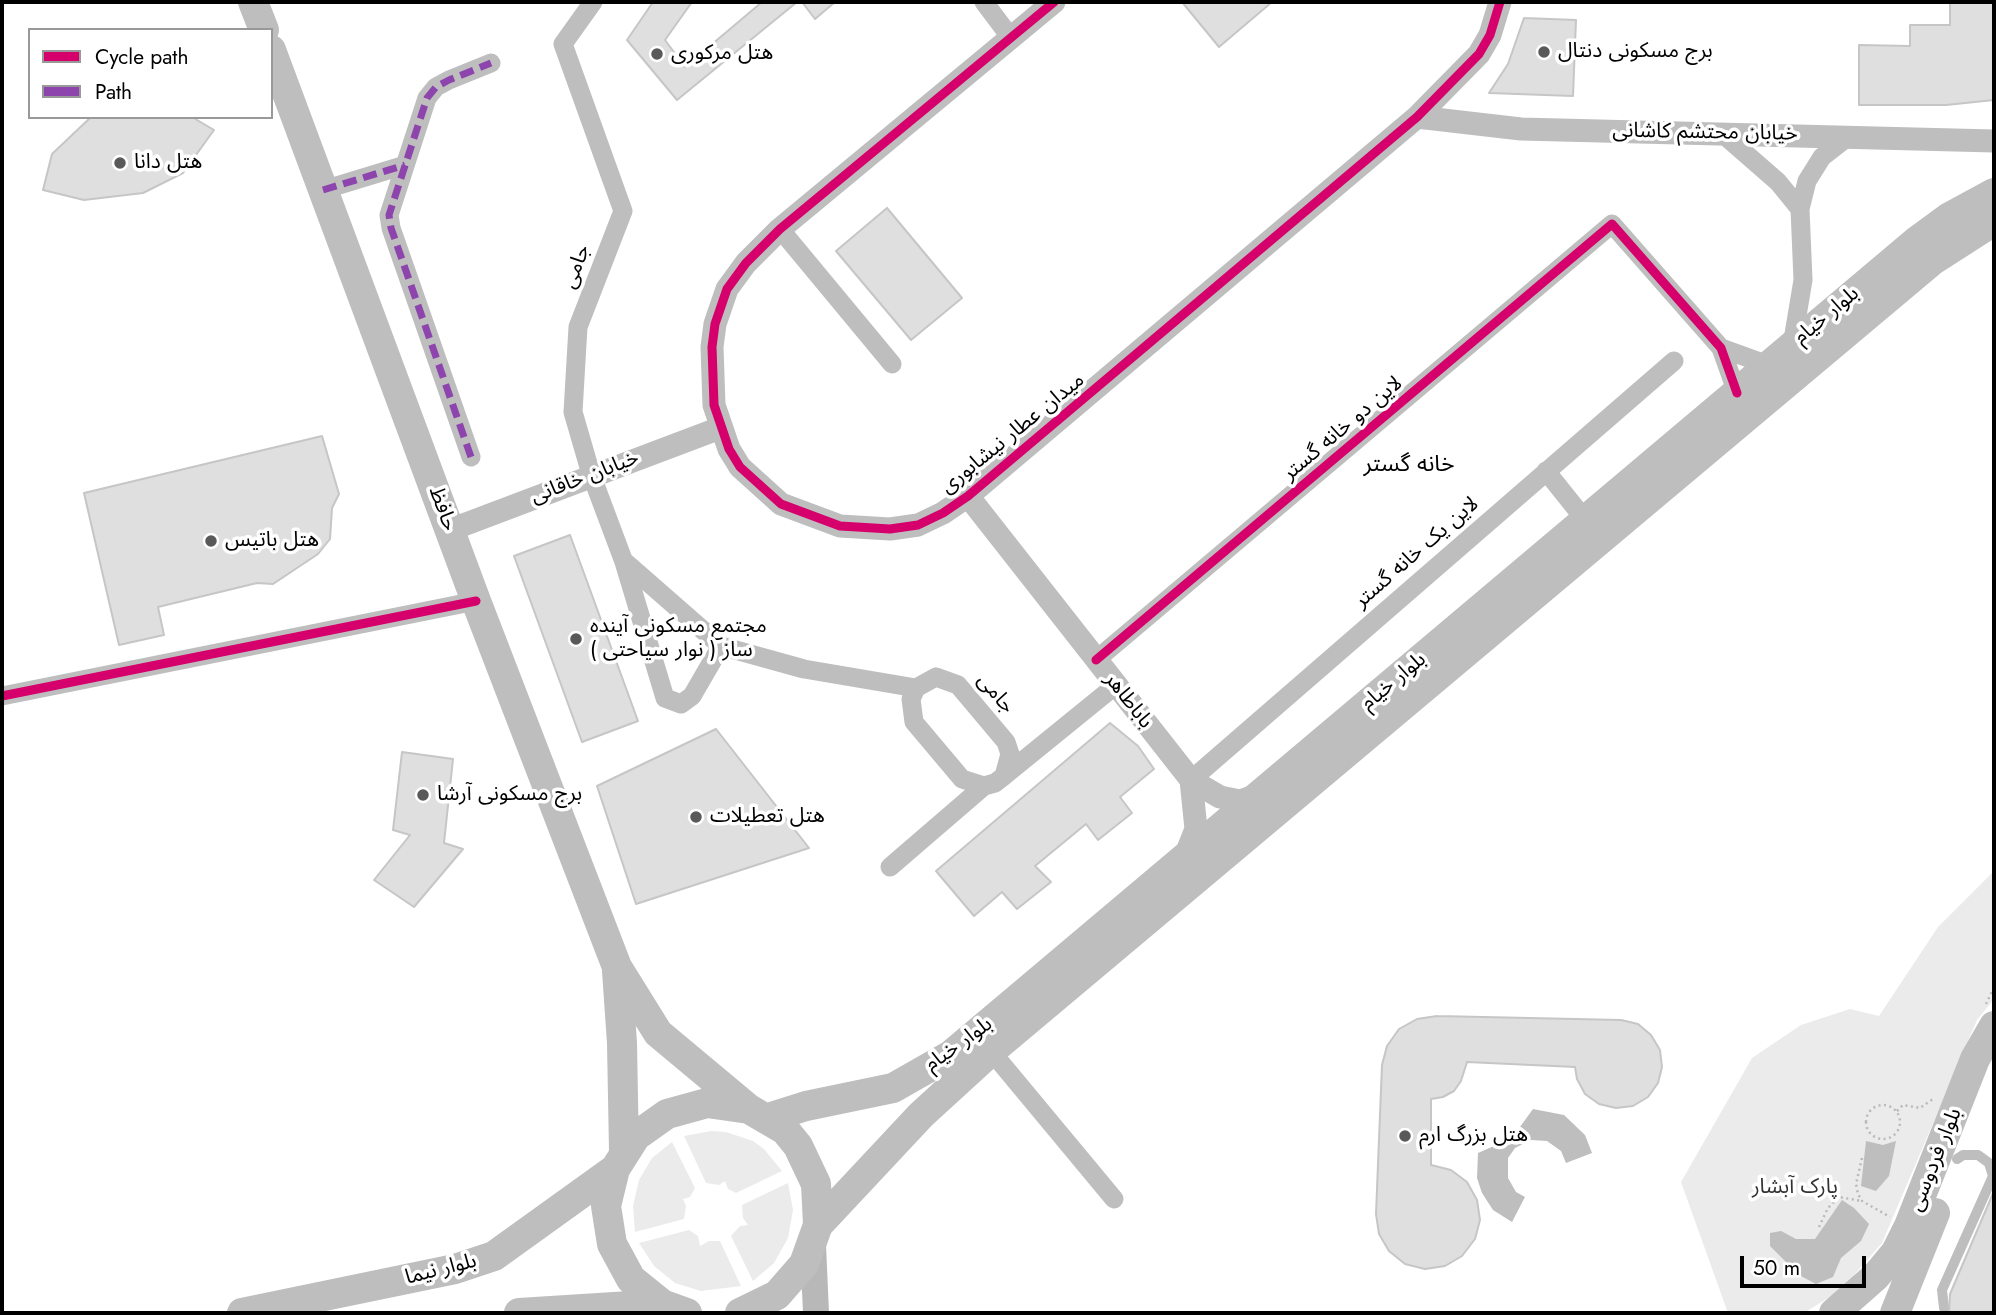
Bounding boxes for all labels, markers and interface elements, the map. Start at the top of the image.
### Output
legend [28,28,273,119]
place label: برج مسکونی دنتال [1558,39,1713,65]
place label: هتل مرکوری [671,41,773,67]
text: Cycle path [95,42,188,72]
marker: برج مسکونی دنتال [1536,44,1552,60]
marker: هتل مرکوری [649,46,665,62]
text: Path [95,77,132,107]
street label: خیابان محتشم کاشانی [1612,119,1798,147]
place label: هتل دانا [134,150,202,176]
marker: هتل دانا [112,155,128,171]
street label: جامی [557,241,597,293]
street label: بلوار خیام [1789,281,1865,351]
street label: میدان عطار نیشابوری [936,368,1090,500]
street label: لاین دو خانه گستر [1278,371,1408,487]
street label: خیابان خاقانی [527,446,643,510]
district label: خانه گستر [1363,451,1455,479]
street label: حافظ [422,483,462,535]
street label: لاین یک خانه گستر [1350,492,1484,614]
place label: هتل باتیس [225,528,319,554]
marker: هتل باتیس [203,533,219,549]
place label: مجتمع مسکونی آینده ساز ( نوار سیاحتی ) [590,614,767,664]
marker: مجتمع مسکونی آینده ساز ( نوار سیاحتی ) [568,631,584,647]
street label: بلوار خیام [1356,647,1432,717]
street label: باباطاهر [1098,668,1158,734]
street label: جامی [971,669,1019,719]
place label: برج مسکونی آرشا [437,782,582,808]
marker: برج مسکونی آرشا [415,787,431,803]
place label: هتل تعطیلات [710,804,825,830]
marker: هتل تعطیلات [688,809,704,825]
street label: بلوار خیام [920,1012,998,1078]
street label: بلوار فردوسی [1904,1105,1968,1215]
place label: هتل بزرگ ارم [1419,1123,1528,1149]
marker: هتل بزرگ ارم [1397,1128,1413,1144]
park label: پارک آبشار [1752,1175,1838,1201]
scale bar [1744,1242,1870,1286]
street label: بلوار نیما [403,1249,479,1291]
text: 50 m [1753,1253,1800,1283]

